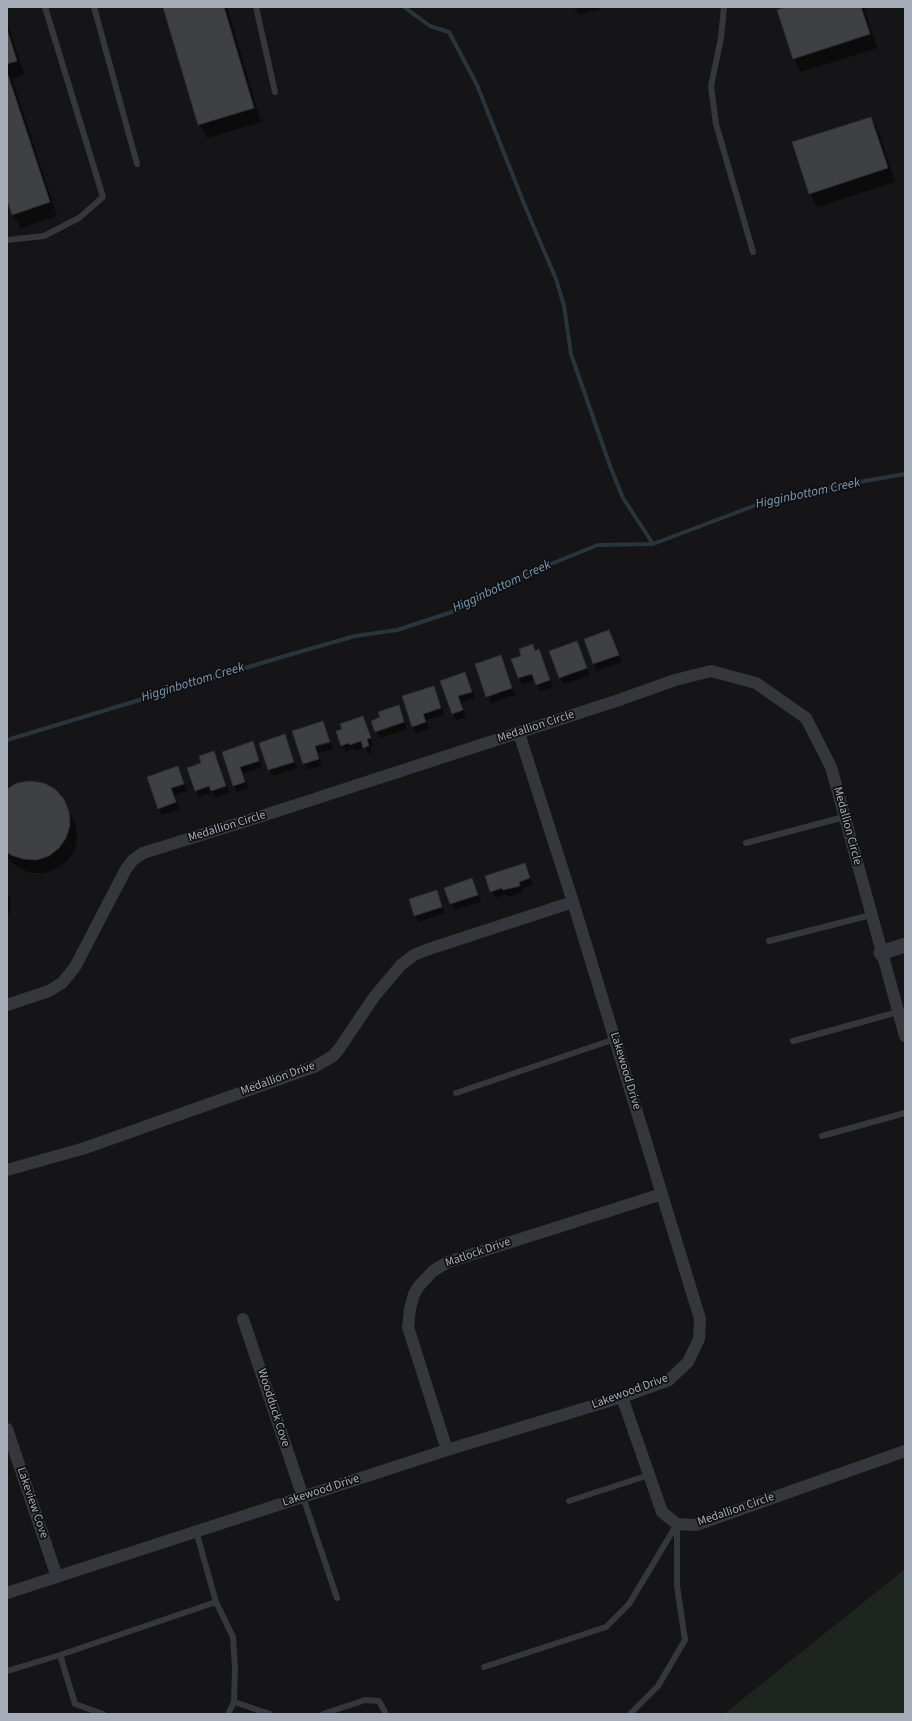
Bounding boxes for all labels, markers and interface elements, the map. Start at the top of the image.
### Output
water label: Higginbottom Creek [754,475,862,513]
water label: Higginbottom Creek [450,557,554,617]
water label: Higginbottom Creek [140,660,246,706]
street label: Medallion Circle [496,708,576,746]
street label: Medallion Circle [830,785,864,867]
street label: Medallion Circle [187,808,267,846]
street label: Lakewood Drive [606,1031,644,1111]
street label: Medallion Drive [239,1059,317,1099]
street label: Matlock Drive [443,1235,513,1271]
street label: Woodduck Cove [254,1367,292,1449]
street label: Lakewood Drive [590,1372,670,1412]
street label: Lakeview Cove [13,1466,51,1540]
street label: Lakewood Drive [281,1472,361,1510]
street label: Medallion Circle [696,1490,776,1530]

